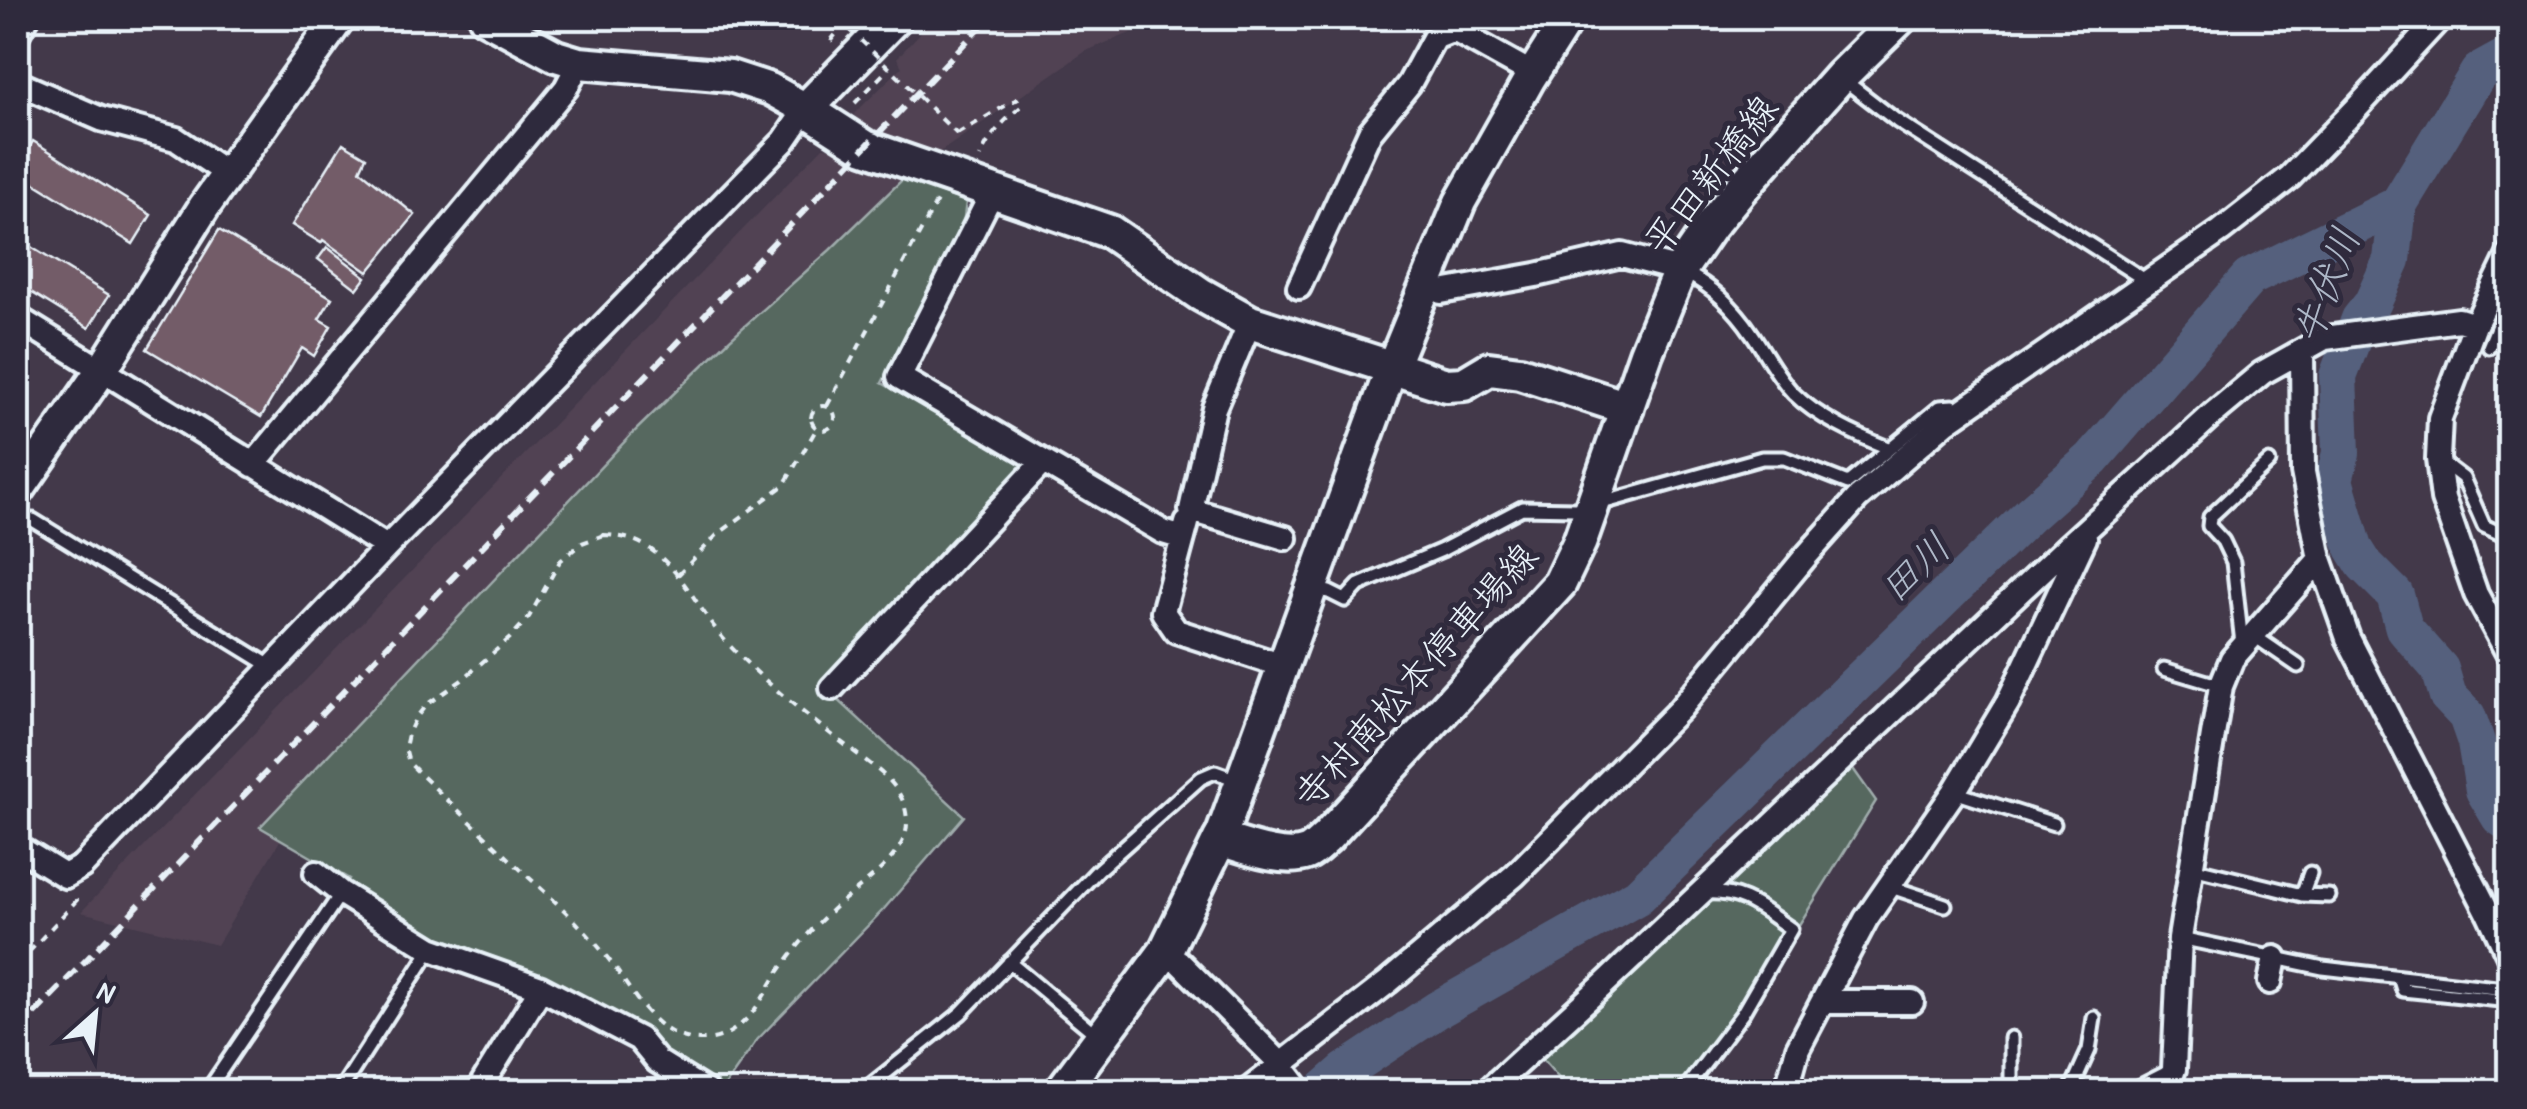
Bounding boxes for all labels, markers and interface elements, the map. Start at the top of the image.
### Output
street label: 平田新橋線 [1631,83,1789,265]
water label: 牛伏川 [2278,219,2372,351]
water label: 田川 [1866,520,1962,614]
street label: 寺村南松本停車場線 [1281,531,1549,819]
north arrow [45,964,145,1064]
text: N [91,971,122,1012]

